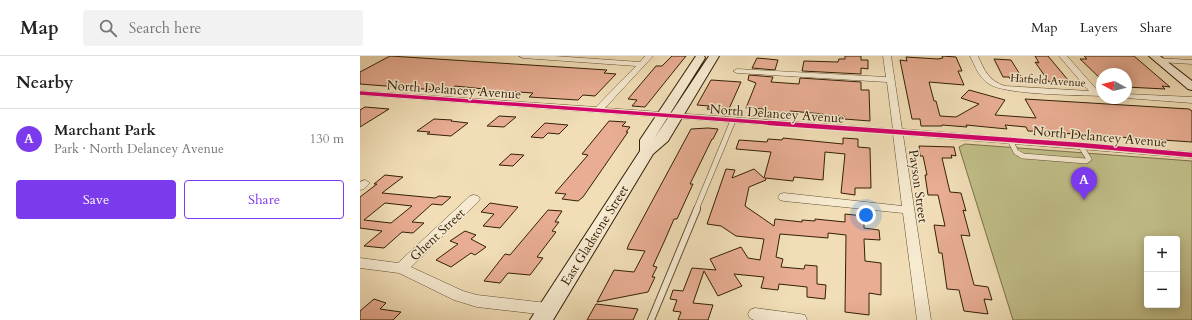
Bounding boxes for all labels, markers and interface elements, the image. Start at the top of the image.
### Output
search box [83,10,363,46]
text: Map [20,15,59,41]
icon: search [97,17,119,39]
text: Search here [129,18,201,38]
text: Map [1031,18,1058,37]
text: Layers [1080,18,1118,37]
text: Share [1140,18,1172,37]
north arrow [1096,68,1132,104]
street label: Hatfield Avenue [1010,70,1086,91]
text: Nearby [16,71,73,94]
street label: North Delancey Avenue [386,76,522,104]
street label: North Delancey Avenue [709,100,845,128]
text: Marchant Park [54,120,156,140]
street label: North Delancey Avenue [1032,122,1168,152]
text: A [24,130,34,148]
text: 130 m [310,130,344,148]
text: Park · North Delancey Avenue [54,140,224,158]
street label: Payson Street [904,148,932,224]
pin: A [1071,167,1097,200]
button: Save [16,180,176,219]
button: Share [184,180,344,219]
street label: East Gladstone Street [557,182,633,289]
street label: Ghent Street [406,204,469,265]
your location [856,205,876,225]
map controls [1144,236,1180,308]
button: + [1144,236,1180,272]
button: − [1144,272,1180,308]

